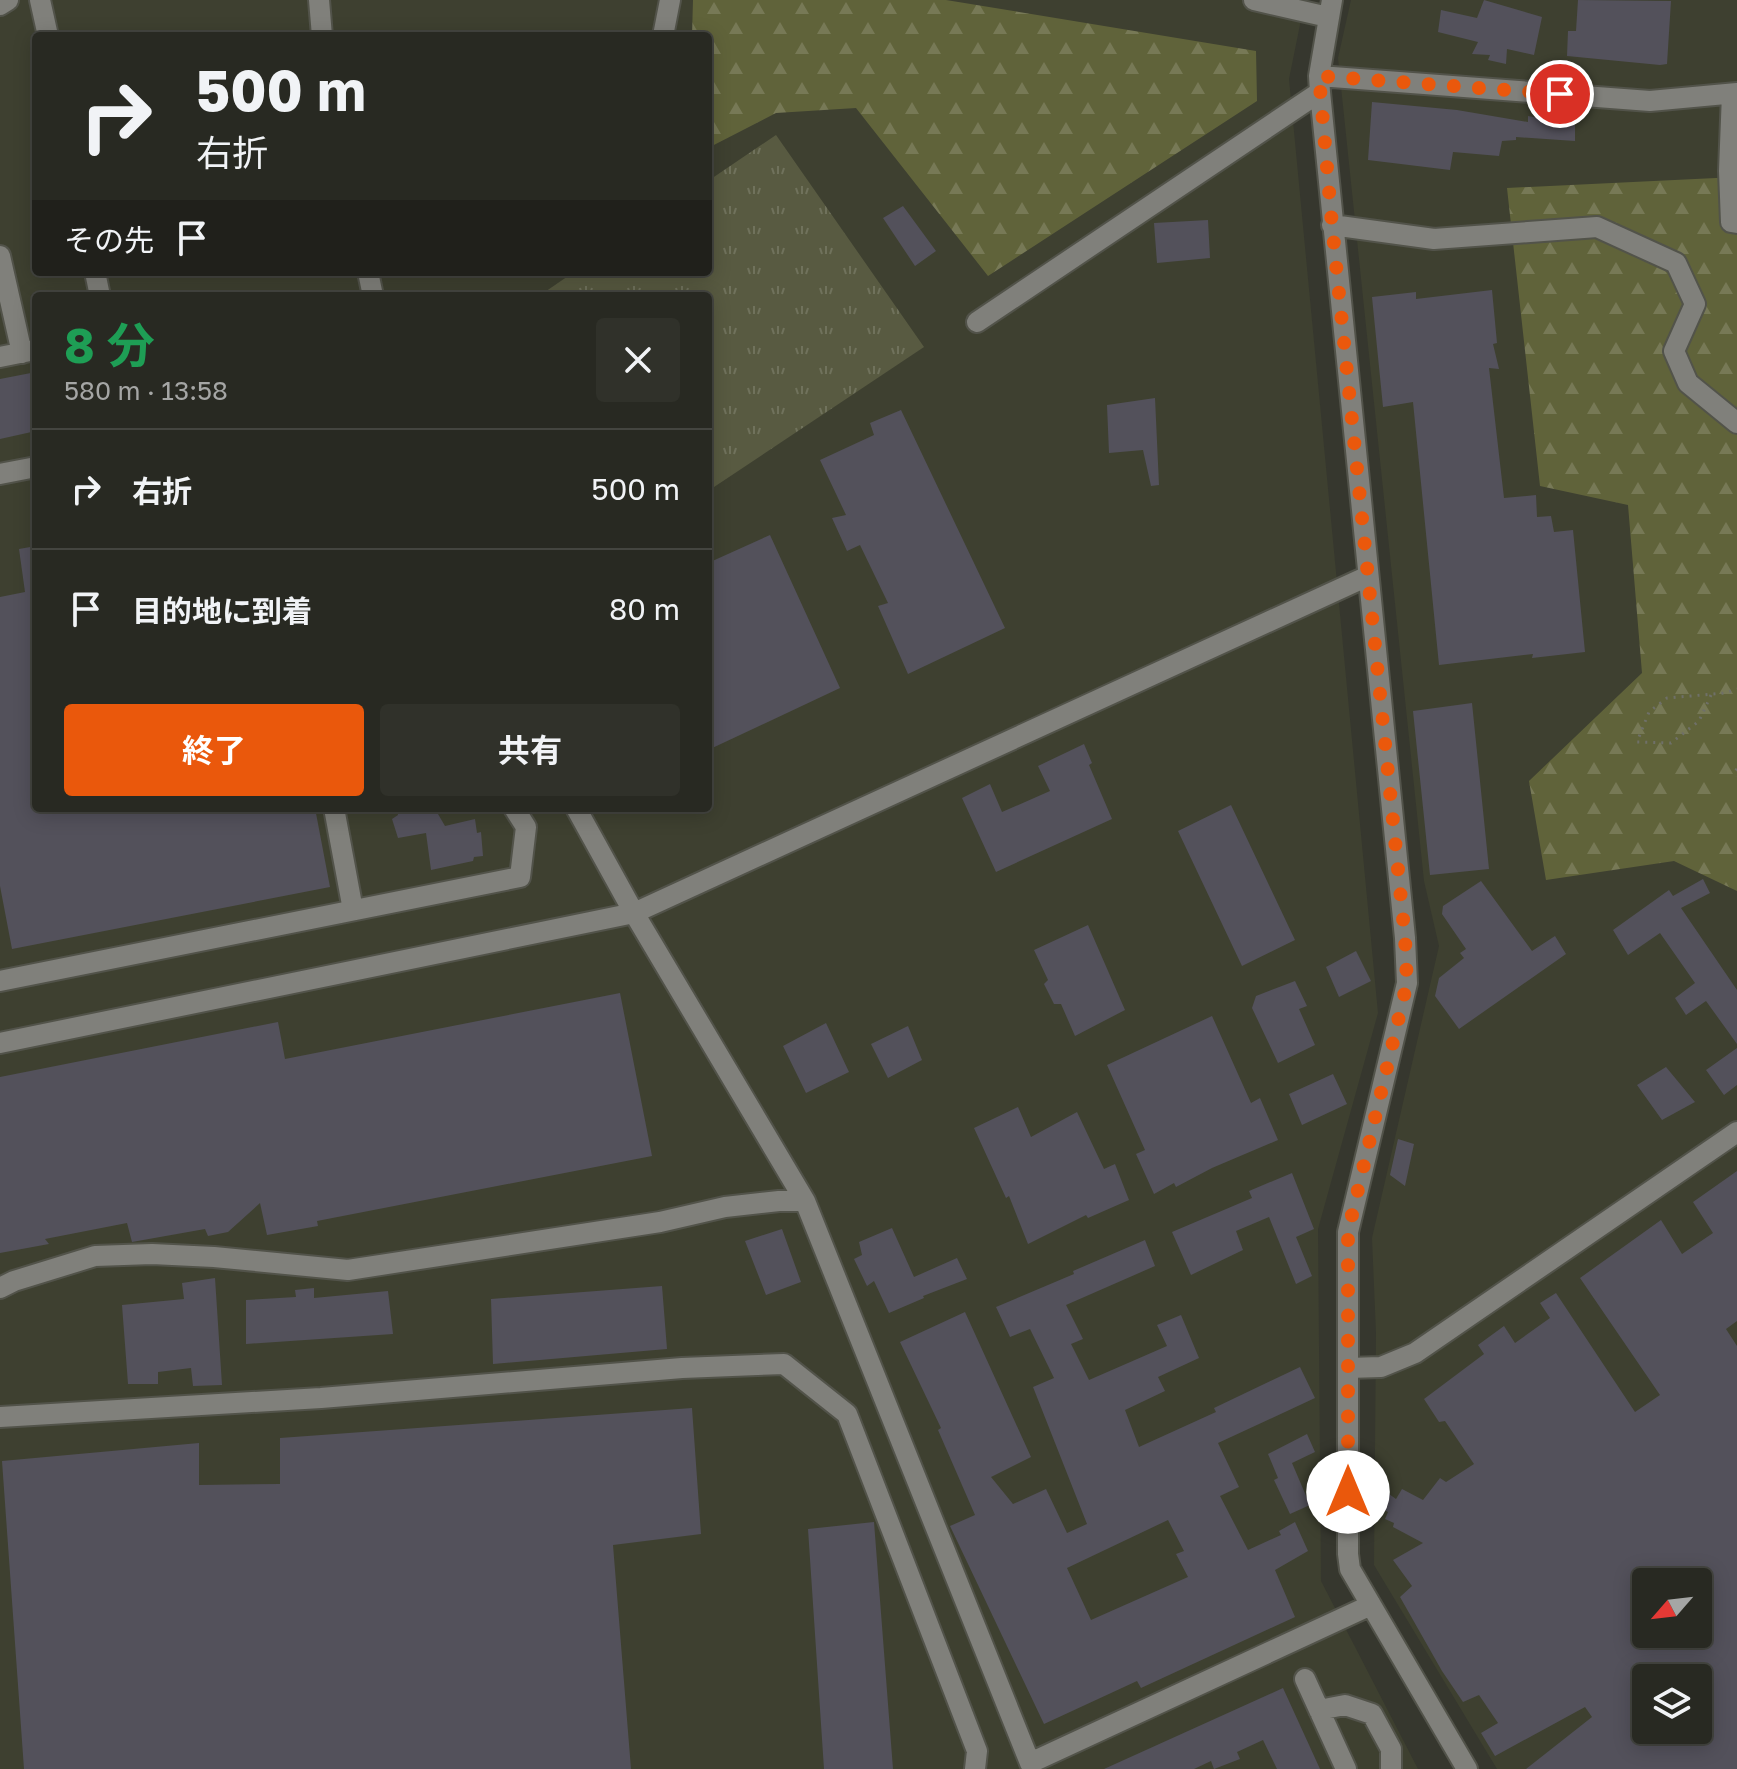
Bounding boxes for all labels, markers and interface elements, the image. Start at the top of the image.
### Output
text: 500 m [196,56,366,123]
pin [1526,60,1594,128]
icon: right [64,64,168,168]
icon: arrive [1538,72,1582,116]
text: 右折 [196,131,268,174]
icon: arrive [170,216,214,260]
text: その先 [64,222,154,258]
text: 8 分 [64,316,155,374]
button: close [596,318,680,402]
text: 580 m · 13:58 [64,375,228,406]
icon: right [64,467,108,511]
text: 500 m [591,471,680,507]
text: 右折 [132,473,192,509]
icon: arrive [64,587,108,631]
text: 80 m [609,591,680,627]
text: 目的地に到着 [132,593,312,629]
button: 終了 [64,704,364,796]
button: 共有 [380,704,680,796]
position arrow [1306,1450,1390,1534]
north arrow [1632,1568,1712,1648]
map controls [1632,1568,1712,1744]
button: layers [1632,1664,1712,1744]

